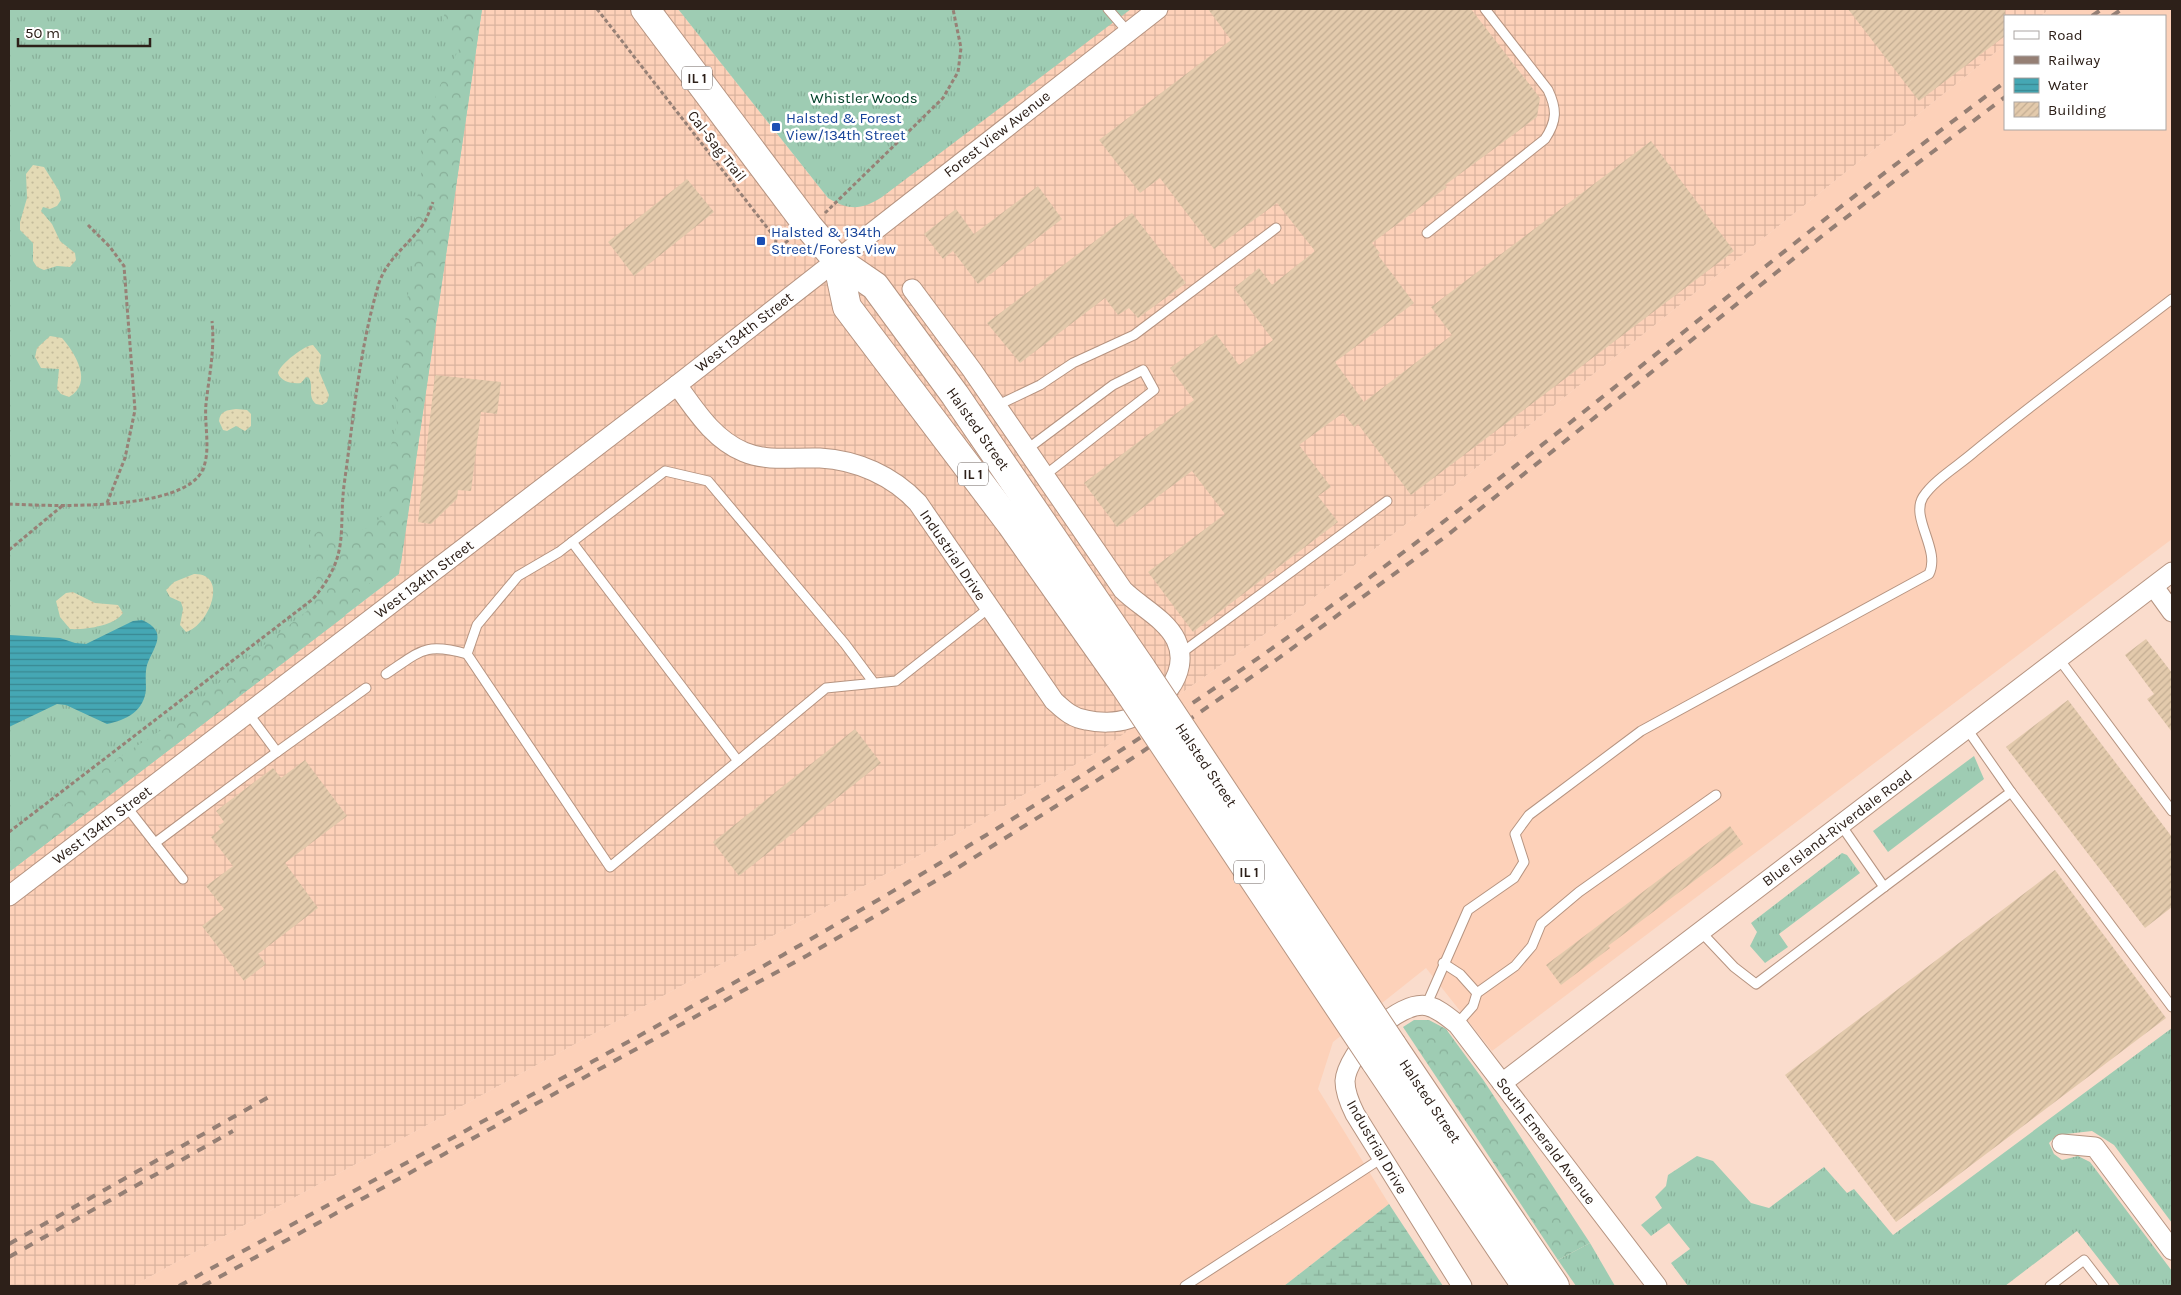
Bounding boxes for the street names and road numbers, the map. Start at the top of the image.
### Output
road number: IL 1 [682,66,712,90]
street label: Forest View Avenue [940,87,1054,181]
street label: Cal-Sag Trail [684,107,750,185]
street label: West 134th Street [691,288,797,376]
street label: Halsted Street [943,384,1013,474]
road number: IL 1 [958,462,988,486]
street label: Industrial Drive [916,506,990,604]
street label: West 134th Street [371,536,477,622]
street label: Halsted Street [1171,720,1241,811]
street label: Blue Island-Riverdale Road [1758,766,1916,890]
street label: West 134th Street [49,782,155,868]
road number: IL 1 [1234,860,1264,884]
street label: Halsted Street [1395,1056,1465,1147]
street label: South Emerald Avenue [1492,1074,1600,1208]
street label: Industrial Drive [1343,1097,1411,1197]

